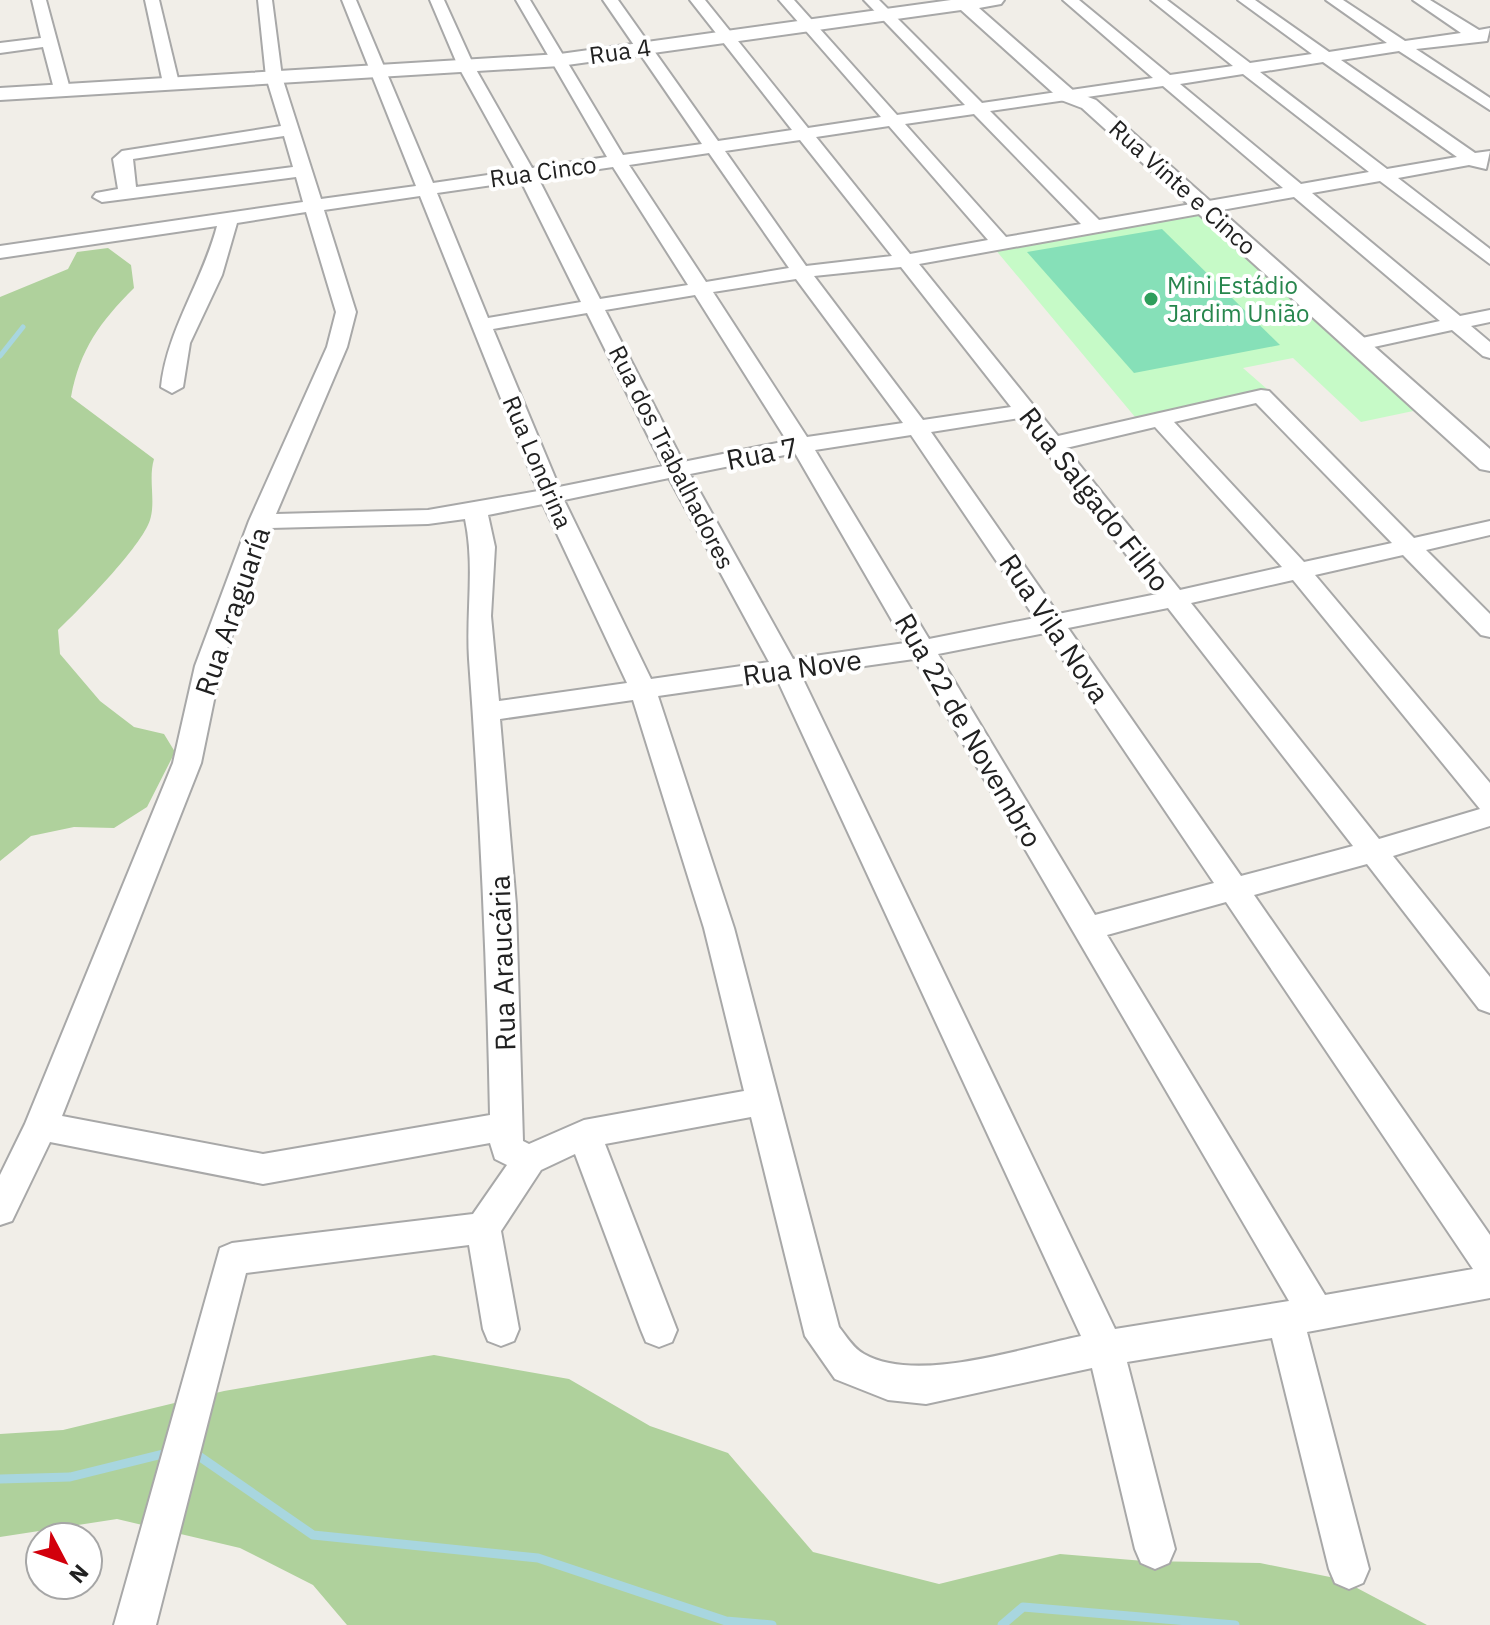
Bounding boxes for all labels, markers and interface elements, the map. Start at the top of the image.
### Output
street label: Rua 4 [587,31,653,71]
street label: Rua Vinte e Cinco [1103,112,1263,262]
street label: Rua Cinco [488,148,598,194]
place label: Mini Estádio Jardim União [1167,269,1309,329]
marker: Mini Estádio Jardim União [1142,290,1160,308]
street label: Rua dos Trabalhadores [602,340,742,574]
street label: Rua Londrina [496,391,580,534]
street label: Rua Salgado Filho [1011,399,1179,599]
street label: Rua 7 [723,428,801,478]
street label: Rua Araguaría [186,522,278,700]
street label: Rua Vila Nova [991,546,1119,710]
street label: Rua 22 de Novembro [887,606,1051,854]
street label: Rua Nove [740,640,864,694]
street label: Rua Araucária [480,875,524,1051]
north arrow [24,1521,104,1601]
text: N [63,1559,96,1590]

